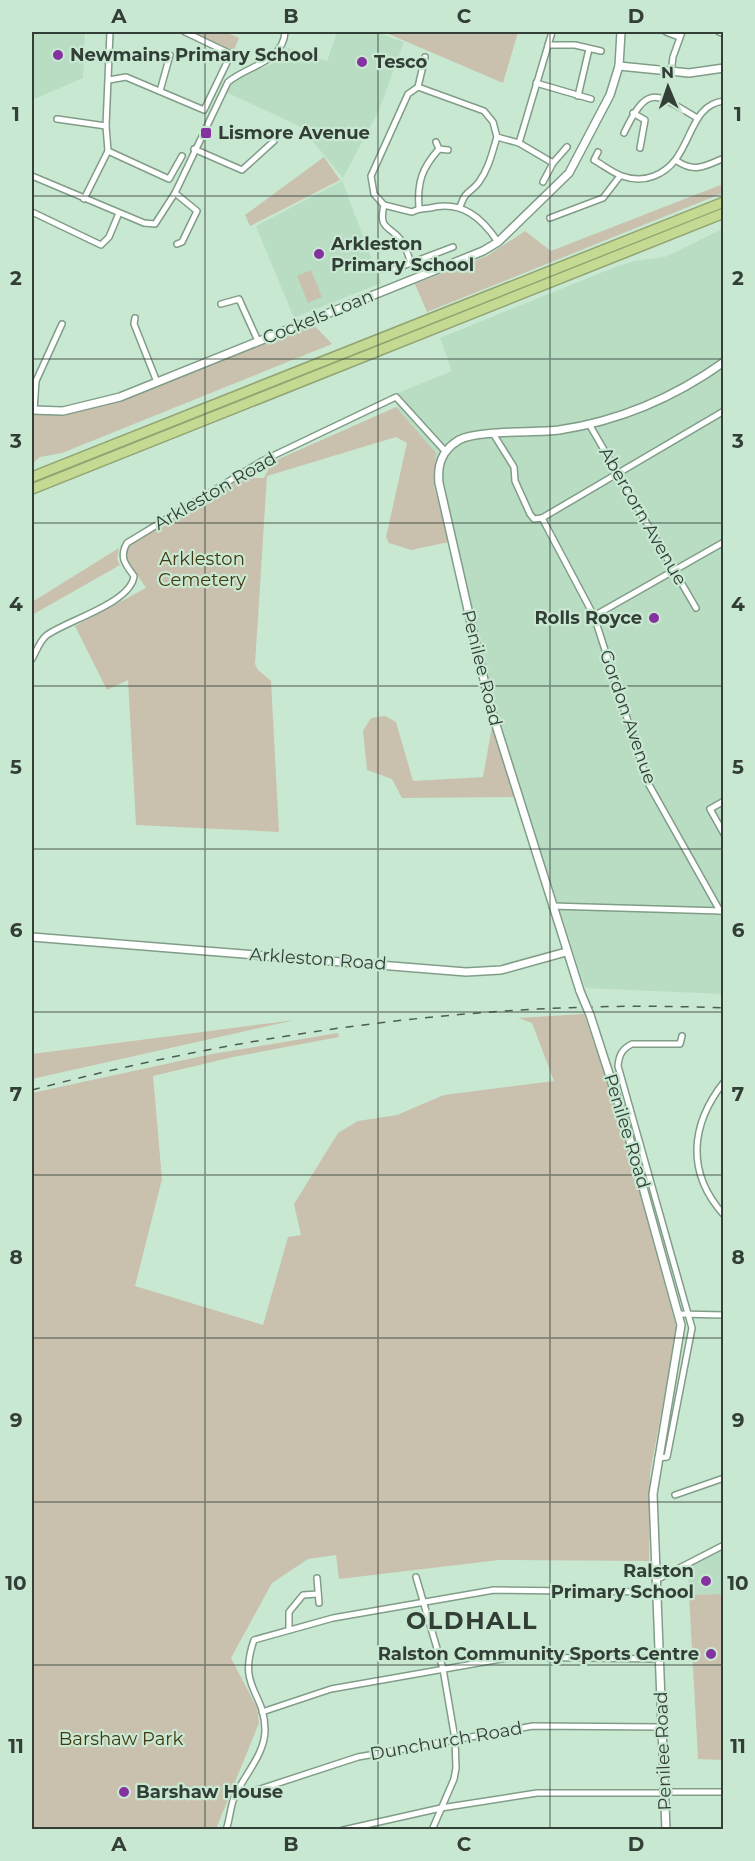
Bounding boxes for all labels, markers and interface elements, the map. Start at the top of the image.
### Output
text: A [110,4,127,28]
text: B [283,4,299,28]
text: C [457,4,472,28]
text: D [628,4,644,28]
place label: Newmains Primary School [70,44,318,66]
marker: Newmains Primary School [51,48,65,62]
place label: Tesco [374,51,428,73]
marker: Tesco [355,55,369,69]
north arrow [638,57,698,117]
text: N [661,63,674,82]
text: 1 [12,102,20,126]
text: 1 [734,102,742,126]
place label: Lismore Avenue [218,122,370,144]
marker: Lismore Avenue [199,126,213,140]
place label: Arkleston Primary School [330,233,474,276]
marker: Arkleston Primary School [312,247,326,261]
text: 2 [10,266,22,290]
text: 2 [732,266,744,290]
street label: Cockels Loan [259,285,377,349]
text: 3 [9,429,22,453]
text: 3 [731,429,744,453]
street label: Abercorn Avenue [594,443,692,589]
street label: Arkleston Road [150,447,280,535]
park label: Arkleston Cemetery [158,548,246,591]
text: 4 [9,592,23,616]
text: 4 [731,592,745,616]
place label: Rolls Royce [534,607,642,629]
street label: Penilee Road [457,608,507,728]
marker: Rolls Royce [647,611,661,625]
street label: Gordon Avenue [595,647,661,787]
text: 5 [10,755,22,779]
text: 5 [732,755,744,779]
text: 6 [10,918,23,942]
text: 6 [732,918,745,942]
street label: Arkleston Road [249,943,387,975]
street label: Penilee Road [599,1071,655,1191]
text: 7 [10,1082,22,1106]
text: 7 [732,1082,744,1106]
text: 8 [9,1245,23,1269]
text: 8 [731,1245,745,1269]
text: 9 [10,1408,22,1432]
text: 9 [732,1408,744,1432]
place label: Ralston Primary School [551,1560,694,1603]
text: 10 [5,1571,27,1595]
text: 10 [727,1571,749,1595]
marker: Ralston Primary School [699,1574,713,1588]
district label: OLDHALL [406,1606,538,1635]
place label: Ralston Community Sports Centre [378,1643,699,1665]
marker: Ralston Community Sports Centre [704,1647,718,1661]
street label: Penilee Road [650,1691,676,1811]
street label: Dunchurch Road [368,1717,524,1765]
park label: Barshaw Park [59,1728,183,1750]
text: 11 [8,1734,24,1758]
text: 11 [730,1734,746,1758]
place label: Barshaw House [136,1781,283,1803]
marker: Barshaw House [117,1785,131,1799]
text: A [110,1832,127,1856]
text: B [283,1832,299,1856]
text: C [457,1832,472,1856]
text: D [628,1832,644,1856]

